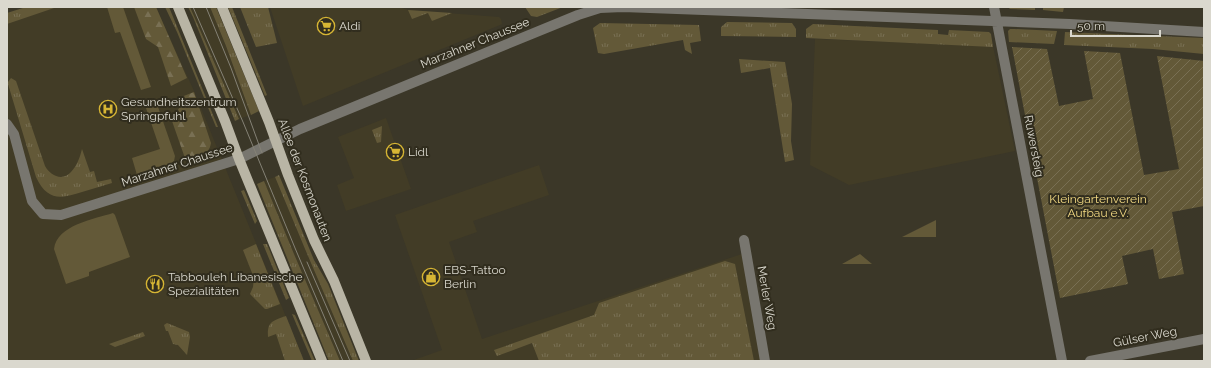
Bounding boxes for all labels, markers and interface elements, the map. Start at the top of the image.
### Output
scale bar [1071,12,1160,38]
street label: Marzahner Chaussee [418,15,532,71]
supermarket icon: Aldi [316,16,336,36]
place label: Aldi [339,19,360,33]
text: 50 m [1077,19,1105,33]
place label: Gesundheitszentrum Springpfuhl [121,95,237,123]
hospital icon: Gesundheitszentrum Springpfuhl [98,99,118,119]
street label: Ruwersteig [1021,114,1047,178]
street label: Allee der Kosmonauten [275,117,335,243]
street label: Marzahner Chaussee [120,140,234,190]
supermarket icon: Lidl [385,142,405,162]
place label: Lidl [408,145,429,159]
park label: Kleingartenverein Aufbau e.V. [1049,192,1147,220]
place label: EBS-Tattoo Berlin [444,263,506,291]
street label: Merler Weg [754,265,780,331]
shop icon: EBS-Tattoo Berlin [421,267,441,287]
place label: Tabbouleh Libanesische Spezialitäten [168,270,302,298]
restaurant icon: Tabbouleh Libanesische Spezialitäten [145,274,165,294]
street label: Gülser Weg [1112,324,1178,350]

